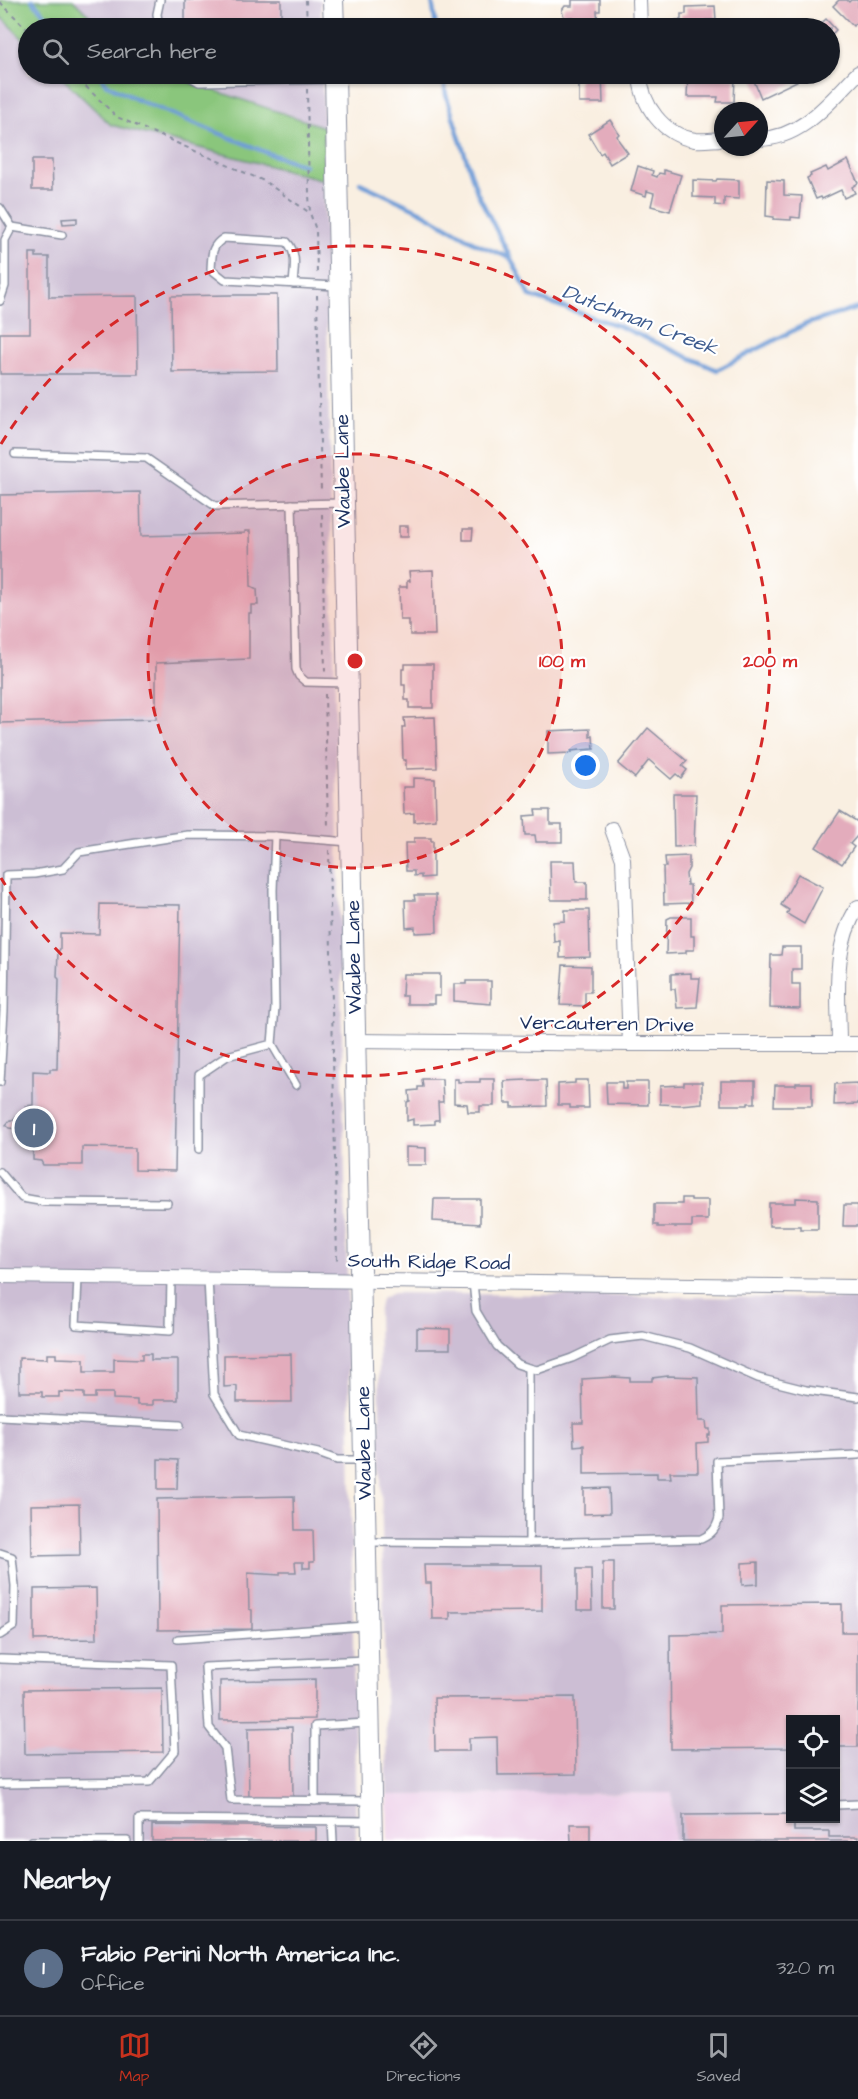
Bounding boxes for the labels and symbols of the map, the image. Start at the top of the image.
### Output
north arrow [714,102,768,156]
water label: Dutchman Creek [558,277,723,363]
street label: Waube Lane [328,414,358,528]
text: 100 m [539,649,586,674]
text: 200 m [742,649,798,674]
centre of rings [345,651,365,671]
your location [571,751,600,780]
street label: Waube Lane [339,900,369,1014]
street label: Vercauteren Drive [520,1008,695,1040]
pin: 1 [15,1106,54,1150]
street label: South Ridge Road [347,1247,511,1278]
street label: Waube Lane [349,1386,379,1500]

